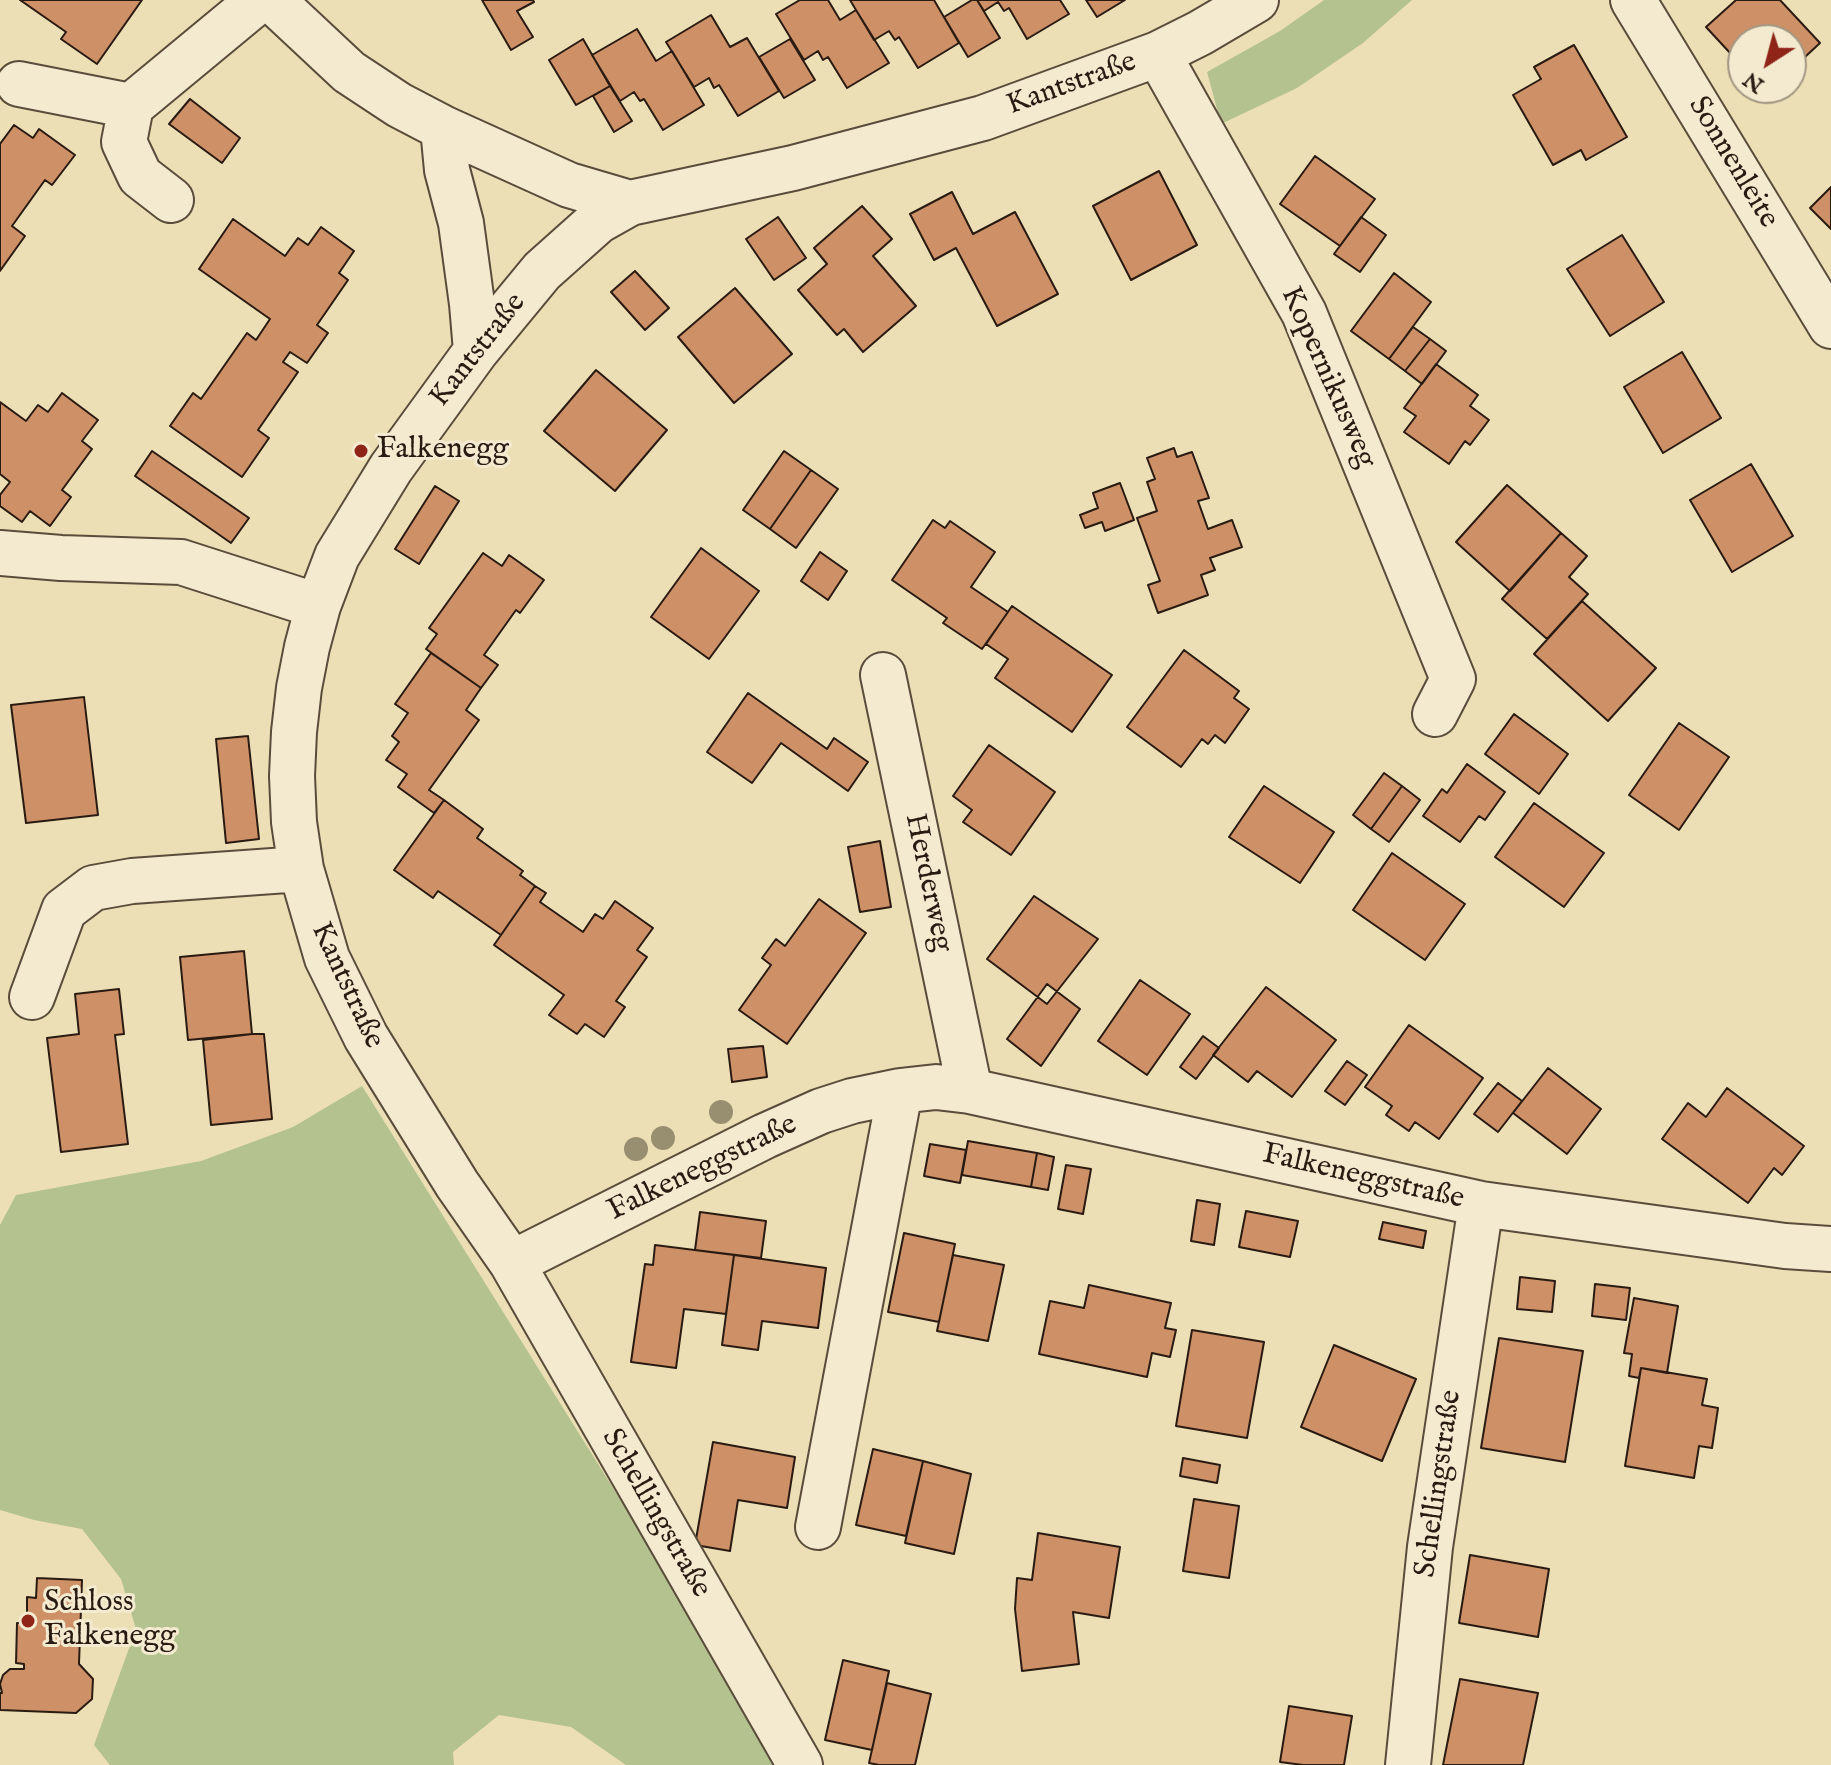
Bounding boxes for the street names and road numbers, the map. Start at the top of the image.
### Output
street label: Kantstraße [1002,45,1142,125]
street label: Sonnenleite [1679,91,1785,235]
street label: Kopernikusweg [1271,282,1383,474]
street label: Kantstraße [423,287,535,415]
street label: Herderweg [895,811,959,955]
street label: Kantstraße [301,917,391,1055]
street label: Falkeneggstraße [603,1108,803,1230]
street label: Falkeneggstraße [1259,1137,1467,1219]
street label: Schellingstraße [1409,1388,1471,1580]
street label: Schellingstraße [592,1423,718,1605]

